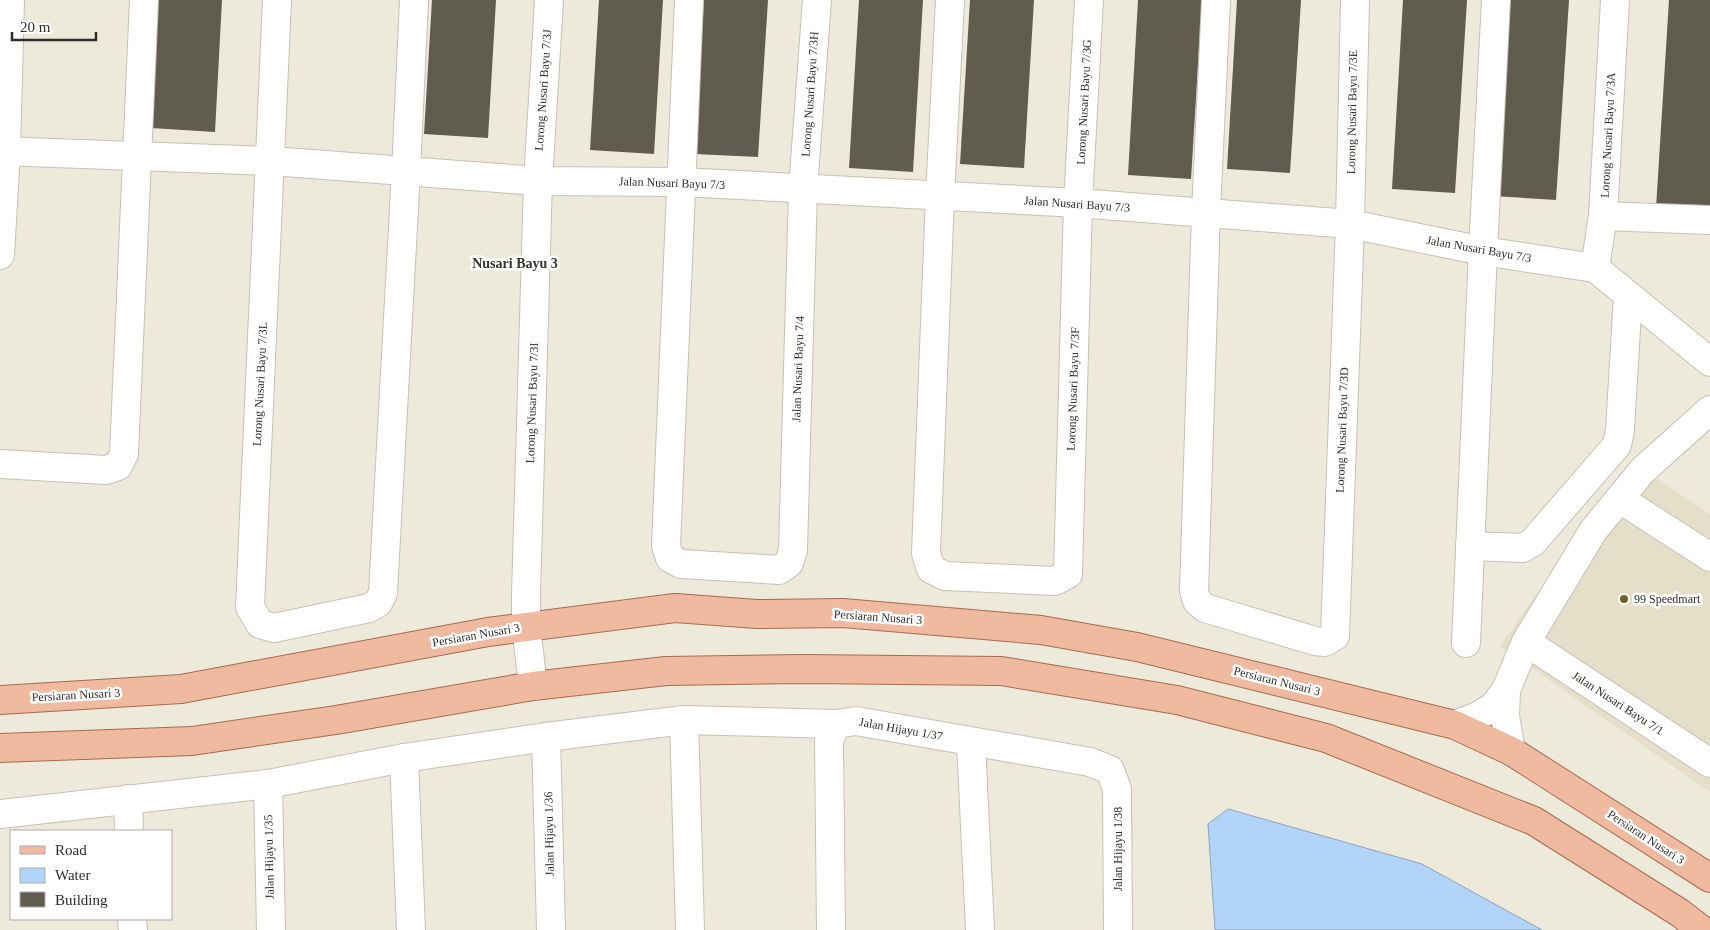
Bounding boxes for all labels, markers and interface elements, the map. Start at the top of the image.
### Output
scale bar [12,10,96,42]
text: 20 m [20,19,51,35]
street label: Lorong Nusari Bayu 7/3J [532,29,554,151]
street label: Lorong Nusari Bayu 7/3H [799,31,821,157]
street label: Lorong Nusari Bayu 7/3G [1074,39,1094,165]
street label: Lorong Nusari Bayu 7/3E [1344,50,1360,174]
street label: Lorong Nusari Bayu 7/3A [1598,72,1618,198]
street label: Jalan Nusari Bayu 7/3 [619,174,725,192]
street label: Jalan Nusari Bayu 7/3 [1023,193,1131,215]
street label: Jalan Nusari Bayu 7/3 [1425,233,1533,265]
district label: Nusari Bayu 3 [472,256,558,271]
street label: Jalan Nusari Bayu 7/4 [789,316,807,422]
street label: Lorong Nusari Bayu 7/3L [250,322,270,446]
street label: Lorong Nusari Bayu 7/3F [1064,327,1082,451]
street label: Lorong Nusari Bayu 7/3I [523,342,541,464]
street label: Lorong Nusari Bayu 7/3D [1333,367,1351,493]
place label: 99 Speedmart [1634,592,1701,606]
marker: 99 Speedmart [1618,593,1630,605]
street label: Persiaran Nusari 3 [833,607,923,627]
street label: Persiaran Nusari 3 [431,620,521,650]
street label: Persiaran Nusari 3 [1232,663,1322,699]
street label: Jalan Nusari Bayu 7/1 [1570,668,1666,738]
street label: Persiaran Nusari 3 [31,686,121,704]
street label: Jalan Hijayu 1/37 [858,715,944,743]
street label: Jalan Hijayu 1/36 [541,792,557,876]
street label: Jalan Hijayu 1/38 [1111,807,1125,891]
street label: Persiaran Nusari 3 [1605,807,1687,867]
street label: Jalan Hijayu 1/35 [261,815,277,899]
legend [10,830,172,920]
text: Road [55,842,87,858]
text: Water [55,867,90,883]
text: Building [55,892,108,908]

